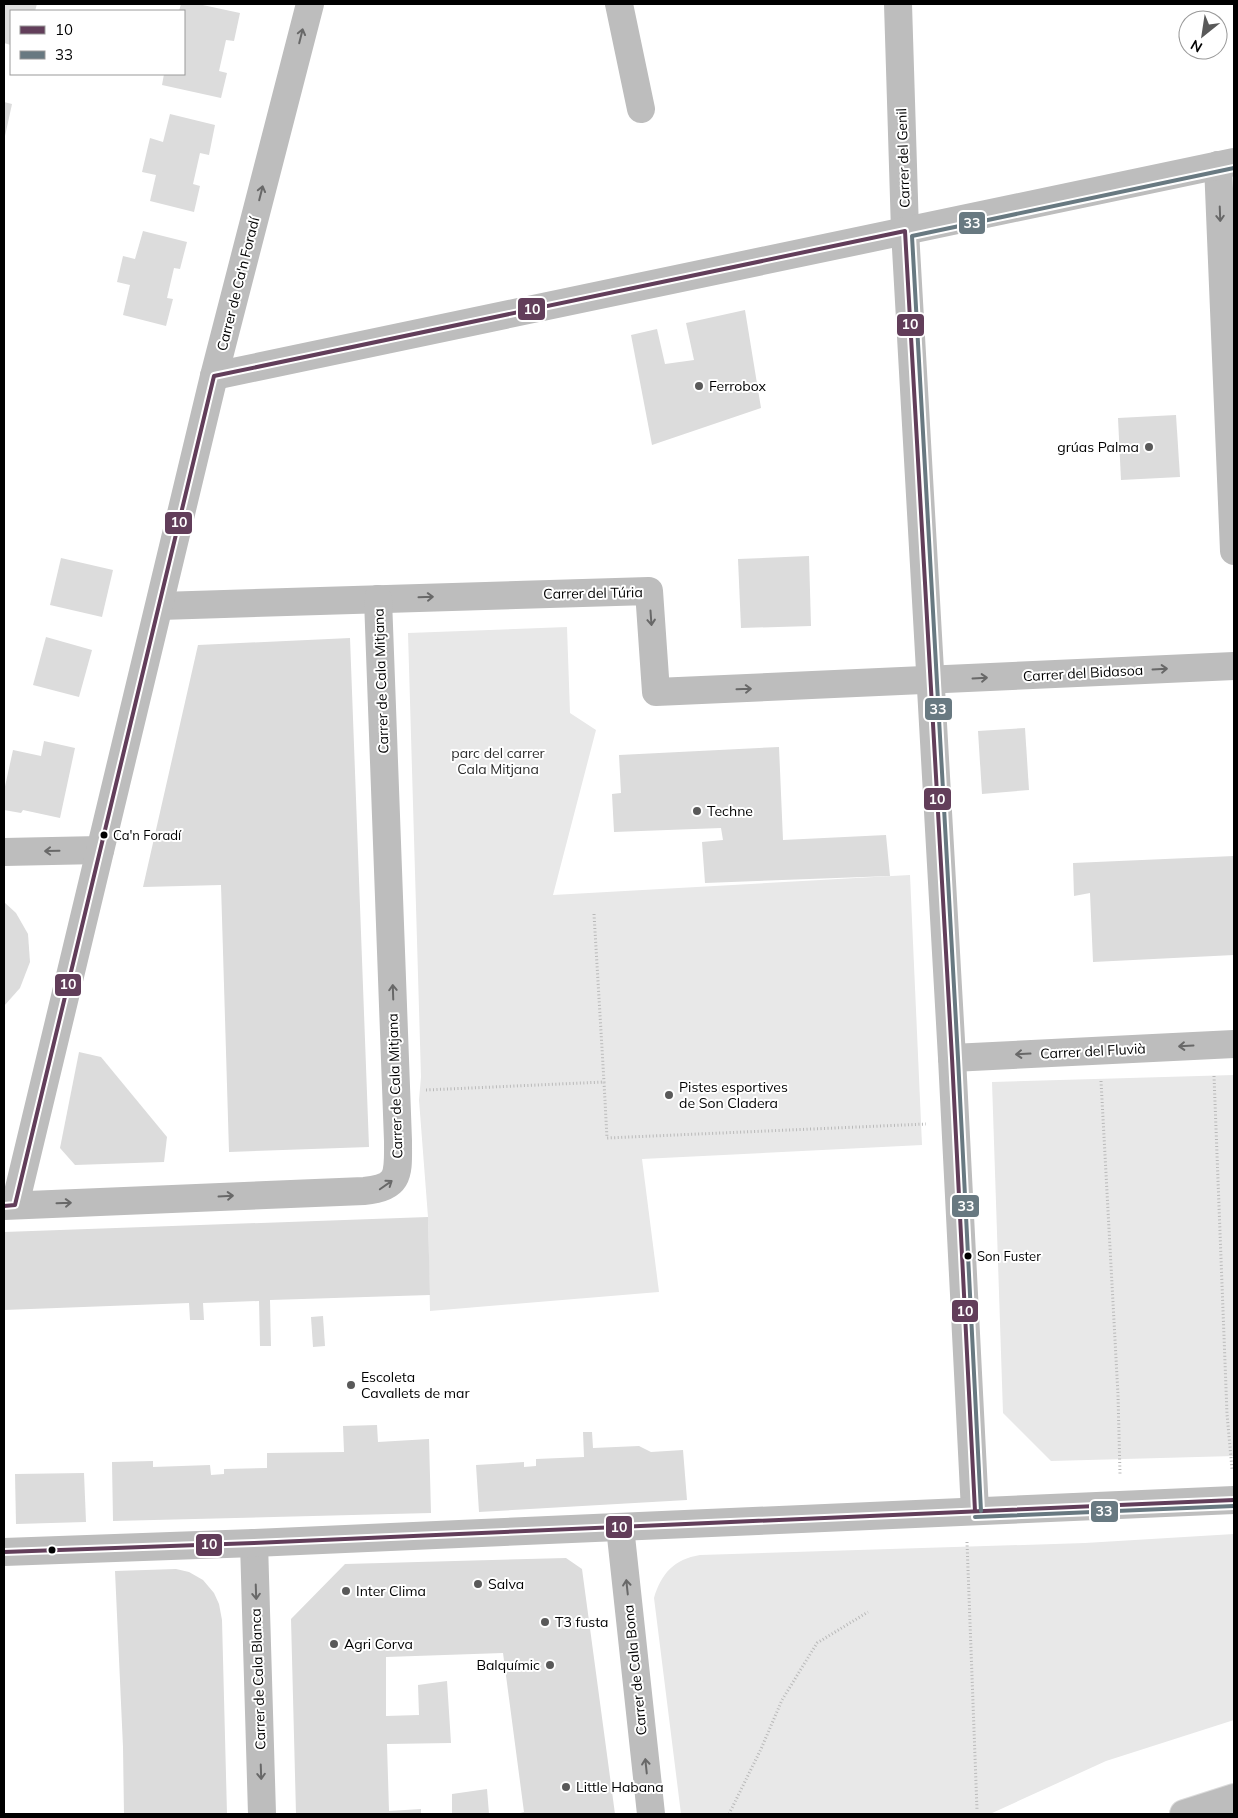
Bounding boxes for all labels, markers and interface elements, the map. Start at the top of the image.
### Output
legend [10,10,185,75]
north arrow [1178,10,1228,60]
text: 10 [55,20,73,39]
one-way arrow [297,28,307,44]
text: N [1187,36,1206,57]
text: 33 [55,45,73,64]
street label: Carrer del Genil [892,108,914,208]
one-way arrow [257,186,266,202]
one-way arrow [1216,205,1225,221]
line badge: 33 [958,211,986,235]
text: 33 [964,214,980,232]
street label: Carrer de Ca'n Foradí [213,215,263,353]
line badge: 10 [517,297,546,321]
text: 10 [524,300,540,318]
line badge: 10 [896,313,925,337]
text: 10 [902,315,918,333]
place label: Ferrobox [709,377,767,395]
marker: Ferrobox [693,380,705,392]
place label: grúas Palma [1057,438,1139,456]
marker: grúas Palma [1143,441,1155,453]
line badge: 10 [164,511,193,535]
text: 10 [171,513,187,531]
street label: Carrer del Túria [543,583,643,603]
one-way arrow [418,592,434,602]
street label: Carrer de Cala Mitjana [369,608,393,754]
one-way arrow [646,610,655,626]
street label: Carrer del Bidasoa [1023,661,1143,685]
one-way arrow [1152,665,1168,674]
one-way arrow [972,674,988,683]
one-way arrow [736,684,752,693]
line badge: 33 [924,697,953,721]
text: 33 [930,700,946,718]
park label: parc del carrer Cala Mitjana [451,744,546,778]
line badge: 10 [923,787,952,811]
text: 10 [929,790,945,808]
place label: Techne [707,802,753,820]
marker: Techne [691,805,703,817]
place label: Ca'n Foradí [113,827,182,843]
marker: Ca'n Foradí [99,830,109,840]
one-way arrow [44,846,60,856]
line badge: 10 [54,973,82,997]
text: 10 [60,975,76,993]
one-way arrow [388,984,397,1000]
street label: Carrer de Cala Mitjana [383,1013,407,1159]
street label: Carrer del Fluvià [1040,1039,1146,1063]
one-way arrow [1178,1042,1194,1051]
one-way arrow [1016,1050,1032,1059]
place label: Pistes esportives de Son Cladera [679,1078,788,1112]
marker: Pistes esportives de Son Cladera [663,1089,675,1101]
one-way arrow [379,1179,393,1190]
one-way arrow [218,1192,234,1201]
line badge: 33 [951,1194,980,1218]
text: 33 [958,1197,974,1215]
one-way arrow [55,1199,71,1208]
place label: Son Fuster [977,1248,1041,1264]
marker: Son Fuster [963,1251,973,1261]
line badge: 10 [951,1299,979,1323]
text: 10 [957,1302,973,1320]
place label: Escoleta Cavallets de mar [361,1368,471,1402]
marker: Escoleta Cavallets de mar [345,1379,357,1391]
line badge: 33 [1090,1500,1119,1523]
text: 33 [1096,1502,1112,1520]
line badge: 10 [605,1515,633,1539]
text: 10 [611,1518,627,1536]
line badge: 10 [195,1533,223,1557]
text: 10 [201,1535,217,1553]
unlabelled marker [47,1545,57,1555]
place label: Salva [488,1575,524,1593]
marker: Salva [472,1578,484,1590]
one-way arrow [622,1579,632,1595]
place label: Inter Clima [356,1582,426,1600]
one-way arrow [251,1584,260,1600]
marker: Inter Clima [340,1585,352,1597]
street label: Carrer de Cala Bona [619,1604,651,1736]
street label: Carrer de Cala Blanca [247,1608,269,1750]
place label: T3 fusta [555,1613,609,1631]
marker: T3 fusta [539,1616,551,1628]
place label: Agri Corva [344,1635,413,1653]
marker: Agri Corva [328,1638,340,1650]
place label: Balquímic [476,1656,540,1674]
marker: Balquímic [544,1659,556,1671]
one-way arrow [641,1758,650,1774]
one-way arrow [256,1763,266,1779]
place label: Little Habana [576,1778,664,1796]
marker: Little Habana [560,1781,572,1793]

